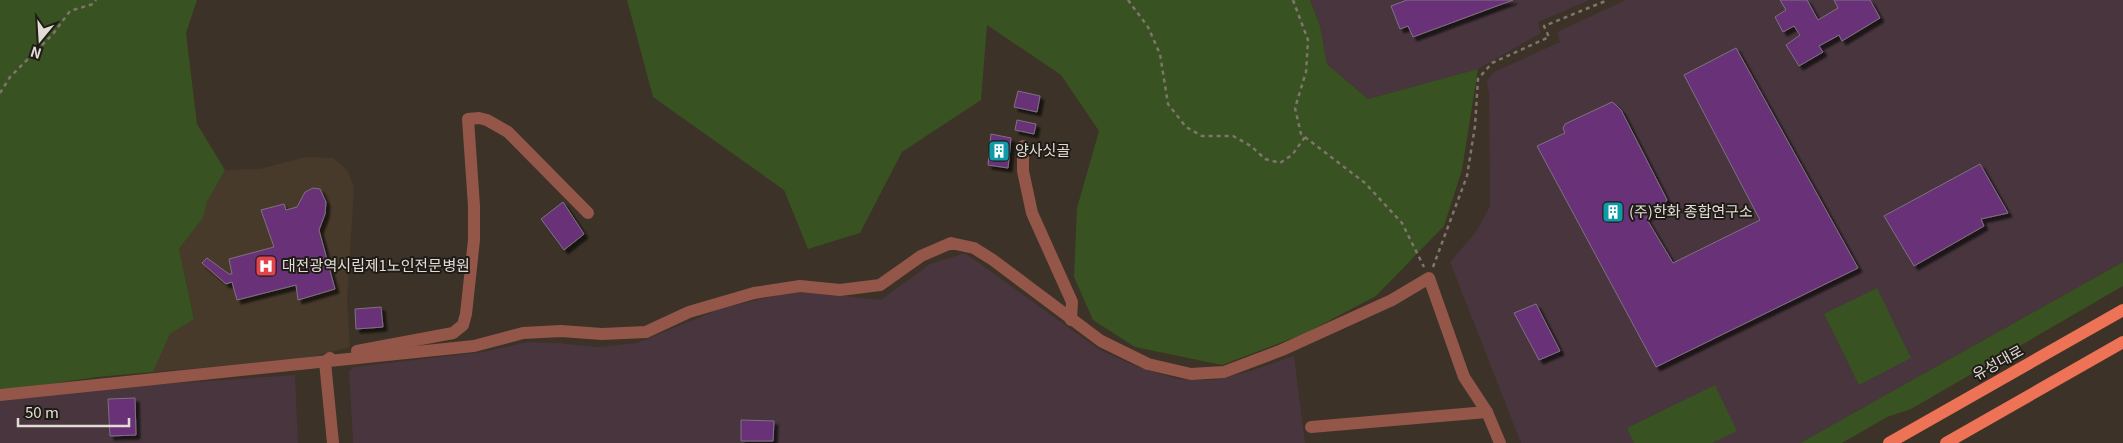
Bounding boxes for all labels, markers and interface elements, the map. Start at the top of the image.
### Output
north arrow [15,15,65,65]
text: N [28,42,44,64]
building icon: 양사싯골 [987,139,1011,163]
place label: 양사싯골 [1015,139,1070,160]
building icon: (주)한화 종합연구소 [1601,200,1625,224]
place label: (주)한화 종합연구소 [1629,200,1753,221]
hospital icon: 대전광역시립제1노인전문병원 [254,254,278,278]
place label: 대전광역시립제1노인전문병원 [282,254,470,275]
street label: 유성대로 [1968,339,2027,384]
scale bar [18,396,129,428]
text: 50 m [25,401,59,422]

